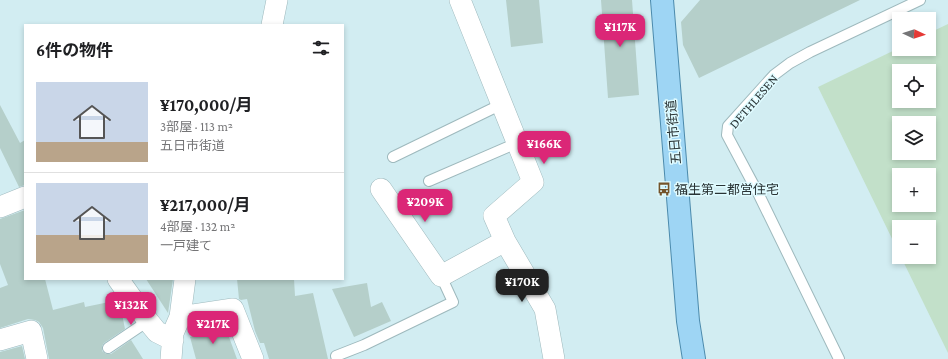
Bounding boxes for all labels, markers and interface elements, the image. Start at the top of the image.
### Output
north arrow [892,12,936,56]
map controls [892,12,936,264]
pin: ¥117K [592,14,648,48]
text: ¥117K [604,19,636,34]
icon: filters [310,37,332,59]
text: 6件の物件 [36,41,113,60]
button: locate [892,64,936,108]
street label: DETHLESEN [726,71,781,131]
text: ¥170,000/月 [160,96,253,115]
icon: home [68,98,116,146]
street label: 五日市街道 [663,99,684,165]
button: layers [892,116,936,160]
text: 3部屋 · 113 m² [160,119,233,134]
pin: ¥166K [516,131,572,165]
text: ¥166K [527,136,561,151]
text: 五日市街道 [160,138,225,153]
button: + [892,168,936,212]
bus stop icon: 福生第二都営住宅 [656,181,672,197]
place label: 福生第二都営住宅 [675,182,779,197]
pin: ¥209K [397,189,453,223]
text: ¥209K [406,194,444,209]
text: ¥217,000/月 [160,196,251,215]
icon: home [68,199,116,247]
text: 4部屋 · 132 m² [160,219,235,234]
button: − [892,220,936,264]
text: 一戸建て [160,238,212,253]
pin: ¥170K [494,269,550,303]
text: ¥170K [505,274,539,289]
pin: ¥132K [103,292,159,326]
text: ¥132K [114,297,148,312]
pin: ¥217K [185,311,241,345]
text: ¥217K [196,316,230,331]

